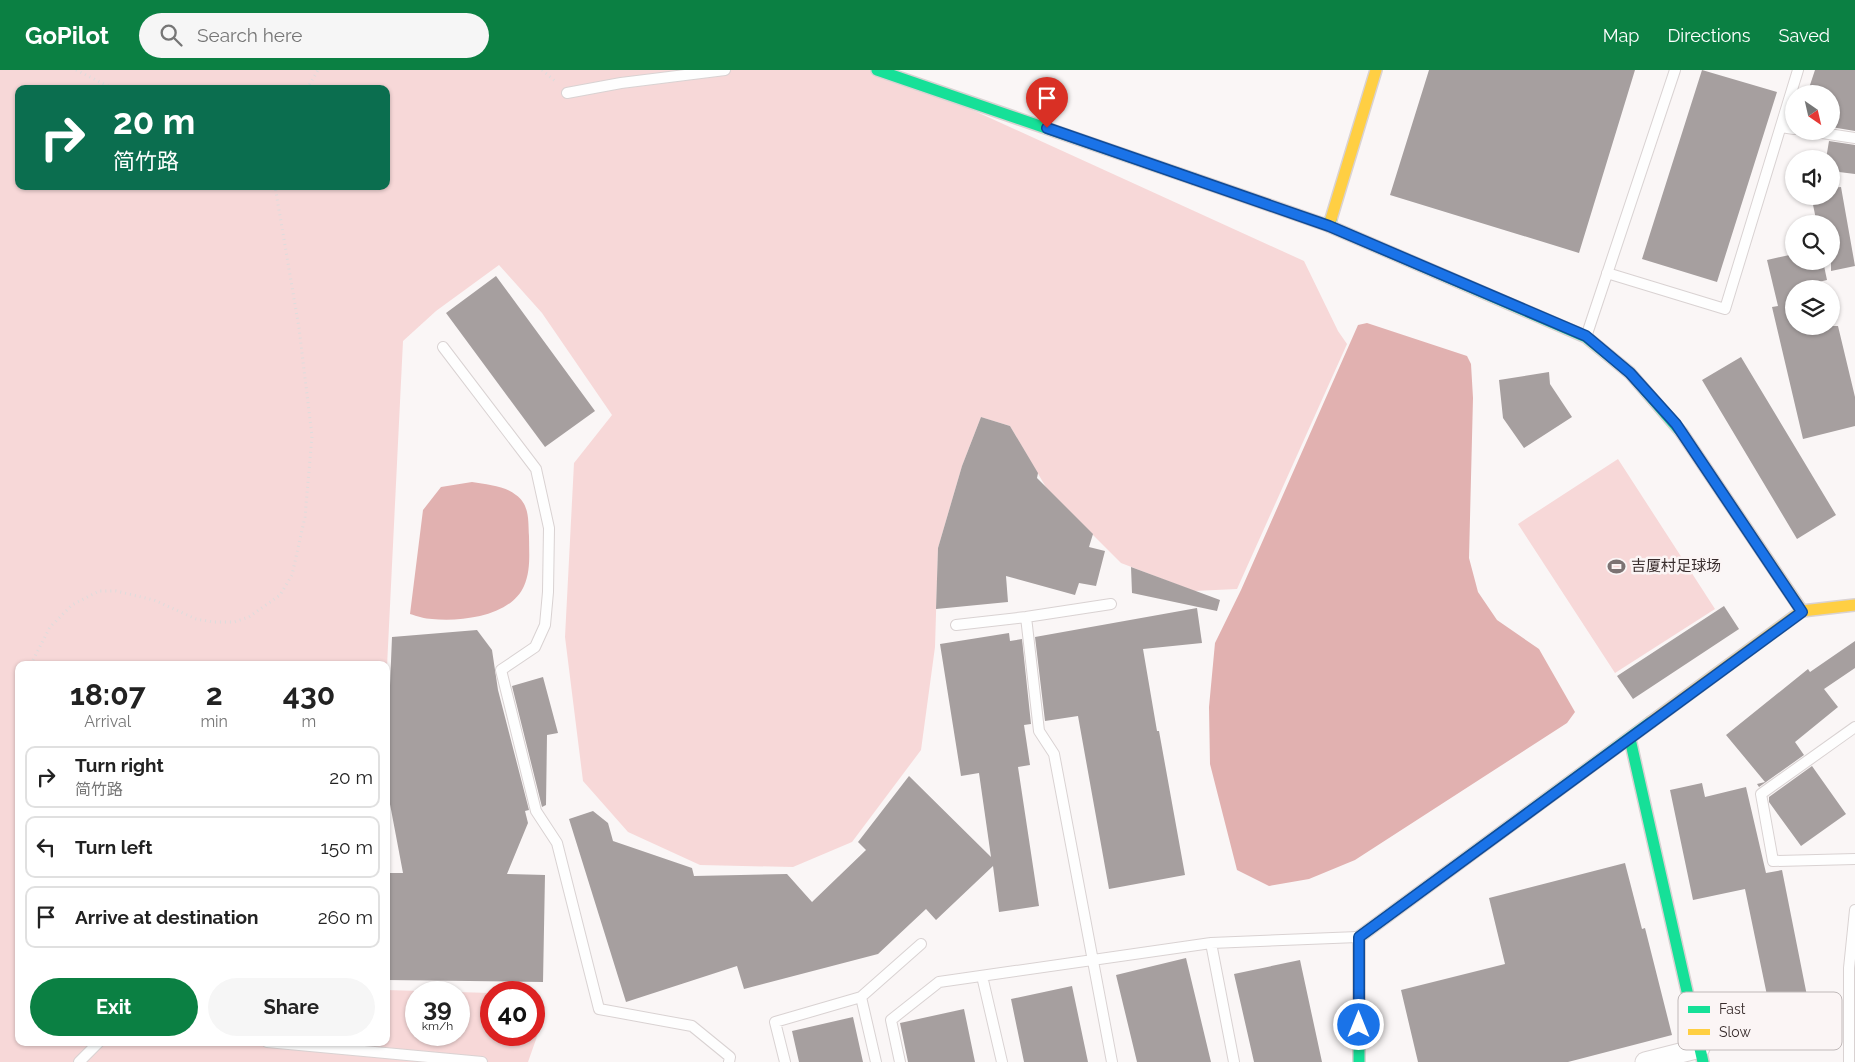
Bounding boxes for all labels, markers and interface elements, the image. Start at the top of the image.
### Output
search box [139,13,489,58]
text: GoPilot [25,21,109,50]
icon: search [157,21,185,49]
text: Search here [197,24,303,46]
text: Map [1603,25,1639,46]
text: Directions [1667,25,1751,46]
text: Saved [1779,25,1830,46]
pin [1026,77,1068,128]
icon: arrive [1033,84,1061,112]
north arrow [1785,85,1840,140]
map controls [1785,85,1840,335]
text: 20 m [113,101,195,142]
icon: right [30,105,95,170]
text: 简竹路 [113,148,179,174]
button: sound [1785,150,1840,205]
button: search [1785,215,1840,270]
button: layers [1785,280,1840,335]
sports icon: 吉厦村足球场 [1607,556,1627,576]
place label: 吉厦村足球场 [1631,557,1721,575]
text: 18:07 [70,677,146,712]
text: 2 [206,677,223,712]
text: 430 [283,677,335,712]
text: Arrival [84,712,131,731]
text: min [200,712,228,731]
text: m [302,712,316,731]
text: Turn right [75,754,164,776]
icon: right [32,763,60,791]
text: 20 m [329,766,373,788]
text: 简竹路 [75,780,123,799]
icon: left [32,833,60,861]
text: Turn left [75,836,152,858]
text: 150 m [321,836,373,858]
icon: arrive [32,903,60,931]
text: Arrive at destination [75,906,259,928]
text: 260 m [318,906,373,928]
button: Exit [30,978,198,1036]
button: Share [208,978,375,1036]
speed limit sign: 40 [480,981,545,1046]
text: 39 [423,992,452,1022]
legend [1678,992,1842,1050]
position arrow [1332,998,1384,1050]
text: Fast [1719,1001,1746,1017]
text: km/h [422,1019,453,1033]
text: Slow [1719,1024,1751,1040]

